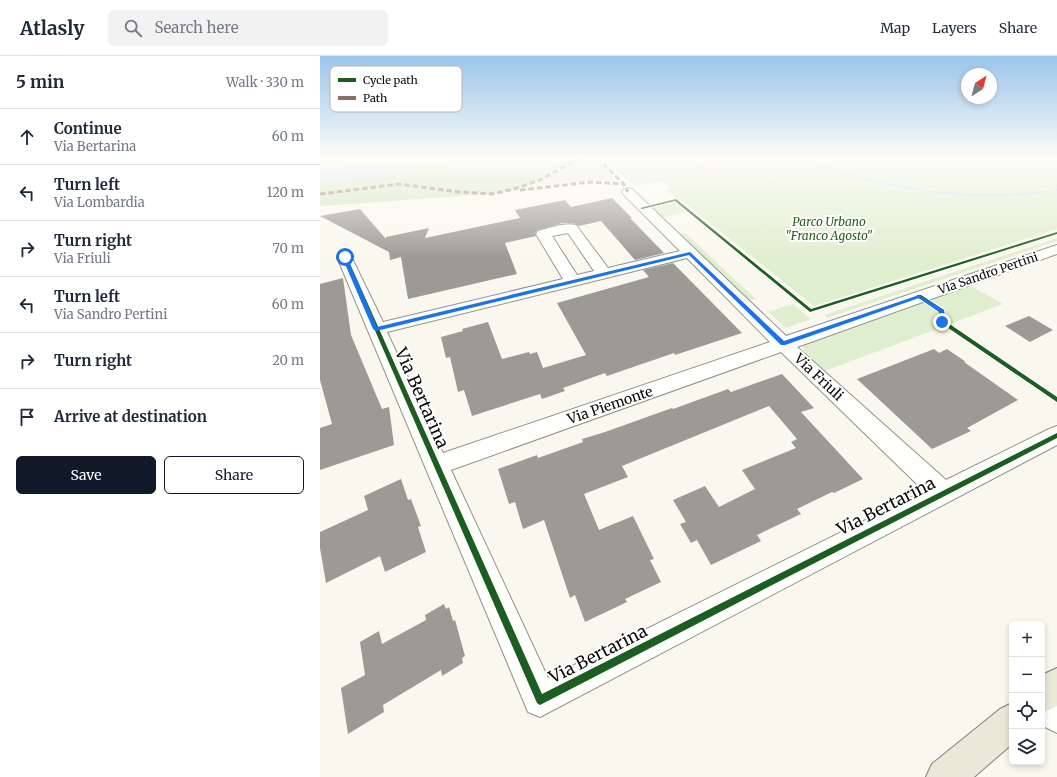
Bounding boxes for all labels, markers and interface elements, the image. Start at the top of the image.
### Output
search box [108,10,388,46]
text: Atlasly [20,16,84,40]
icon: search [122,17,144,39]
text: Search here [154,18,239,37]
text: Map [880,19,910,37]
text: Layers [932,19,977,37]
text: Share [999,19,1037,37]
legend [330,66,462,112]
north arrow [961,68,997,104]
text: 5 min [16,71,64,93]
text: Cycle path [363,73,418,87]
text: Walk · 330 m [226,74,304,91]
text: Path [363,91,388,105]
text: Continue [54,119,122,138]
icon: ahead [16,126,38,148]
text: 60 m [272,128,304,145]
text: Via Bertarina [54,138,136,155]
text: Turn left [54,175,120,194]
icon: left [16,182,38,204]
text: 120 m [266,184,304,201]
text: Via Lombardia [54,194,145,211]
park label: Parco Urbano "Franco Agosto" [785,214,873,243]
text: Turn right [54,231,132,250]
icon: right [16,238,38,260]
text: 70 m [273,240,304,257]
route start [336,248,354,266]
street label: Via Sandro Pertini [935,249,1040,297]
text: Via Friuli [54,250,111,267]
text: Turn left [54,287,120,306]
icon: left [16,294,38,316]
text: 60 m [272,296,304,313]
text: Via Sandro Pertini [54,306,167,323]
route end [933,313,951,331]
street label: Via Bertarina [390,343,454,452]
street label: Via Friuli [790,349,848,405]
icon: right [16,350,38,372]
text: Turn right [54,351,132,370]
text: 20 m [272,352,304,369]
street label: Via Piemonte [564,382,655,428]
icon: arrive [16,406,38,428]
text: Arrive at destination [54,407,207,426]
button: Save [16,456,156,494]
button: Share [164,456,304,494]
street label: Via Bertarina [832,472,939,541]
street label: Via Bertarina [544,620,651,689]
map controls [1009,621,1045,765]
button: + [1009,621,1045,657]
button: − [1009,657,1045,693]
button: locate [1009,693,1045,729]
button: layers [1009,729,1045,765]

